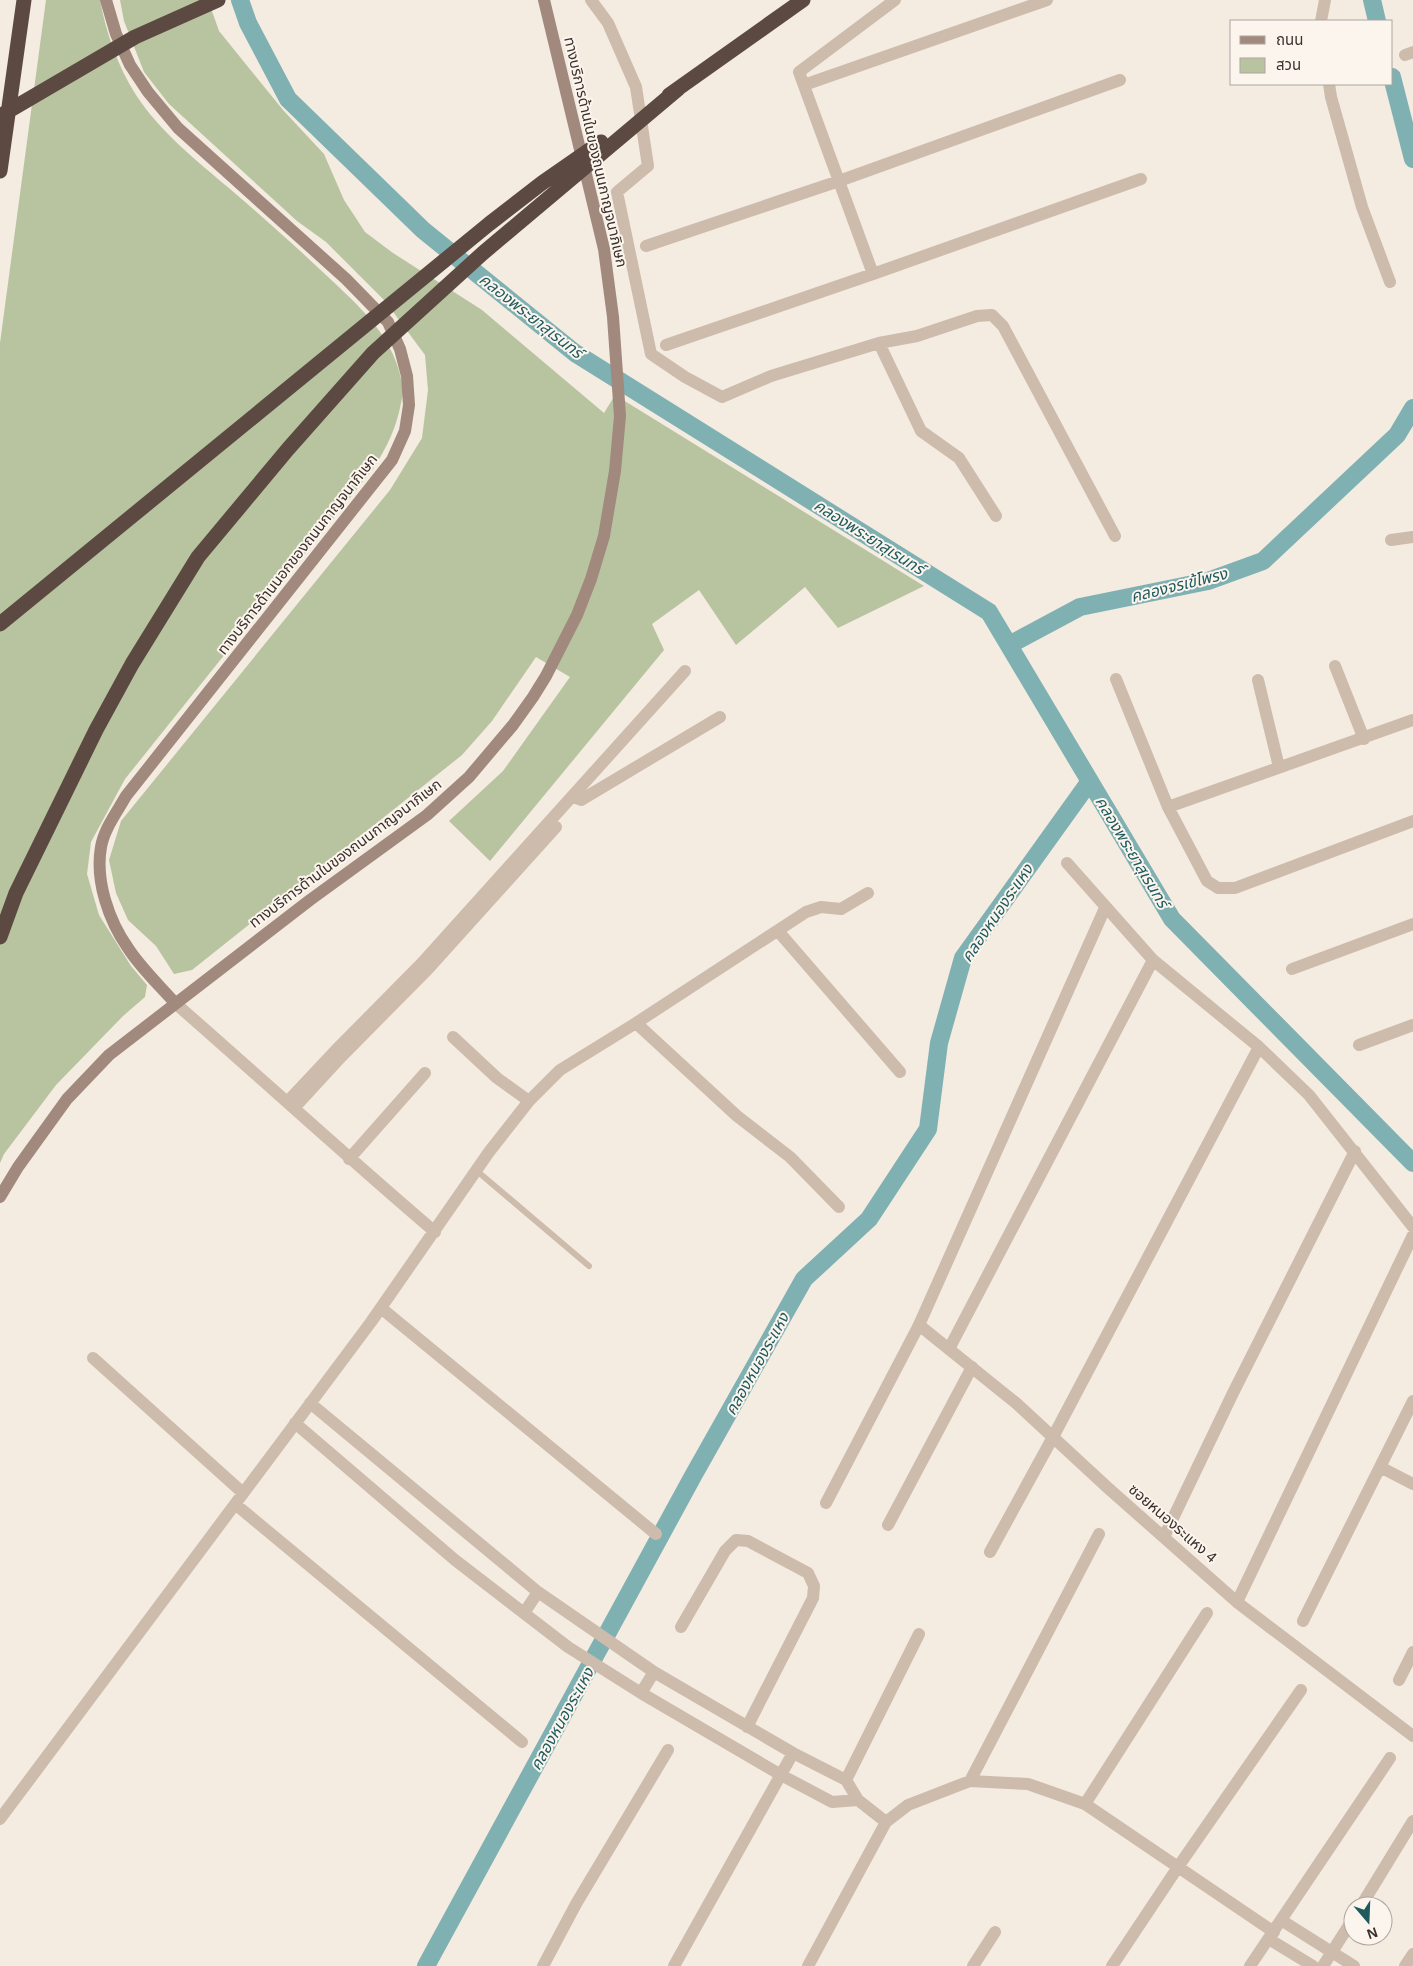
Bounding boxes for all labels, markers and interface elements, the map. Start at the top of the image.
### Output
legend [1230,20,1393,85]
text: ถนน [1276,31,1303,48]
street label: ทางบริการด้านในของถนนกาญจนาภิเษก [561,35,631,269]
text: สวน [1276,56,1301,73]
water label: คลองพระยาสุเรนทร์ [475,271,589,365]
street label: ทางบริการด้านนอกของถนนกาญจนาภิเษก [213,450,381,658]
water label: คลองพระยาสุเรนทร์ [810,496,930,581]
water label: คลองจรเข้โพรง [1129,565,1230,605]
street label: ทางบริการด้านในของถนนกาญจนาภิเษก [246,775,444,931]
water label: คลองพระยาสุเรนทร์ [1091,794,1174,915]
water label: คลองหนองระแหง [958,860,1037,965]
water label: คลองหนองระแหง [722,1309,793,1418]
street label: ซอยหนองระแหง 4 [1126,1480,1220,1566]
water label: คลองหนองระแหง [527,1664,598,1773]
north arrow [1343,1896,1393,1946]
text: N [1365,1924,1380,1943]

